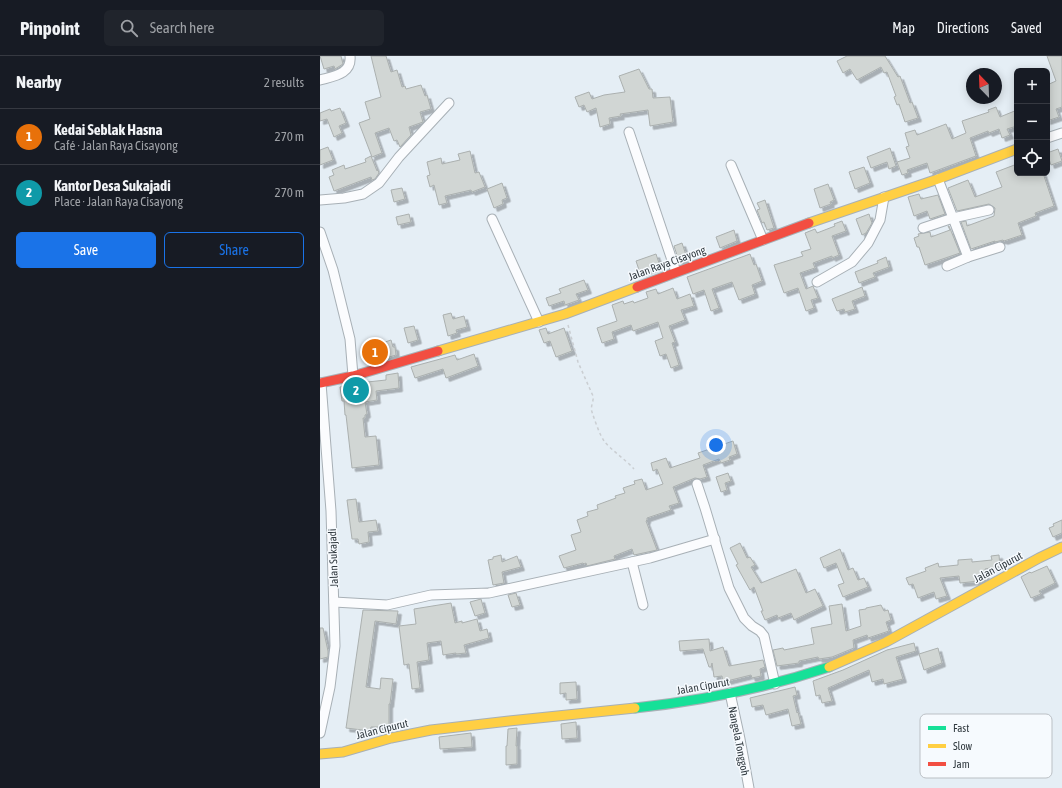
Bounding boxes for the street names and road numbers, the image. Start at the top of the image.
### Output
street label: Jalan Raya Cisayong [627,243,707,283]
street label: Jalan Sukajadi [326,528,340,588]
street label: Jalan Cipurut [972,549,1024,585]
street label: Jalan Cipurut [676,675,730,697]
street label: Nangela Tonggoh [726,705,752,777]
street label: Jalan Cipurut [355,717,409,741]

